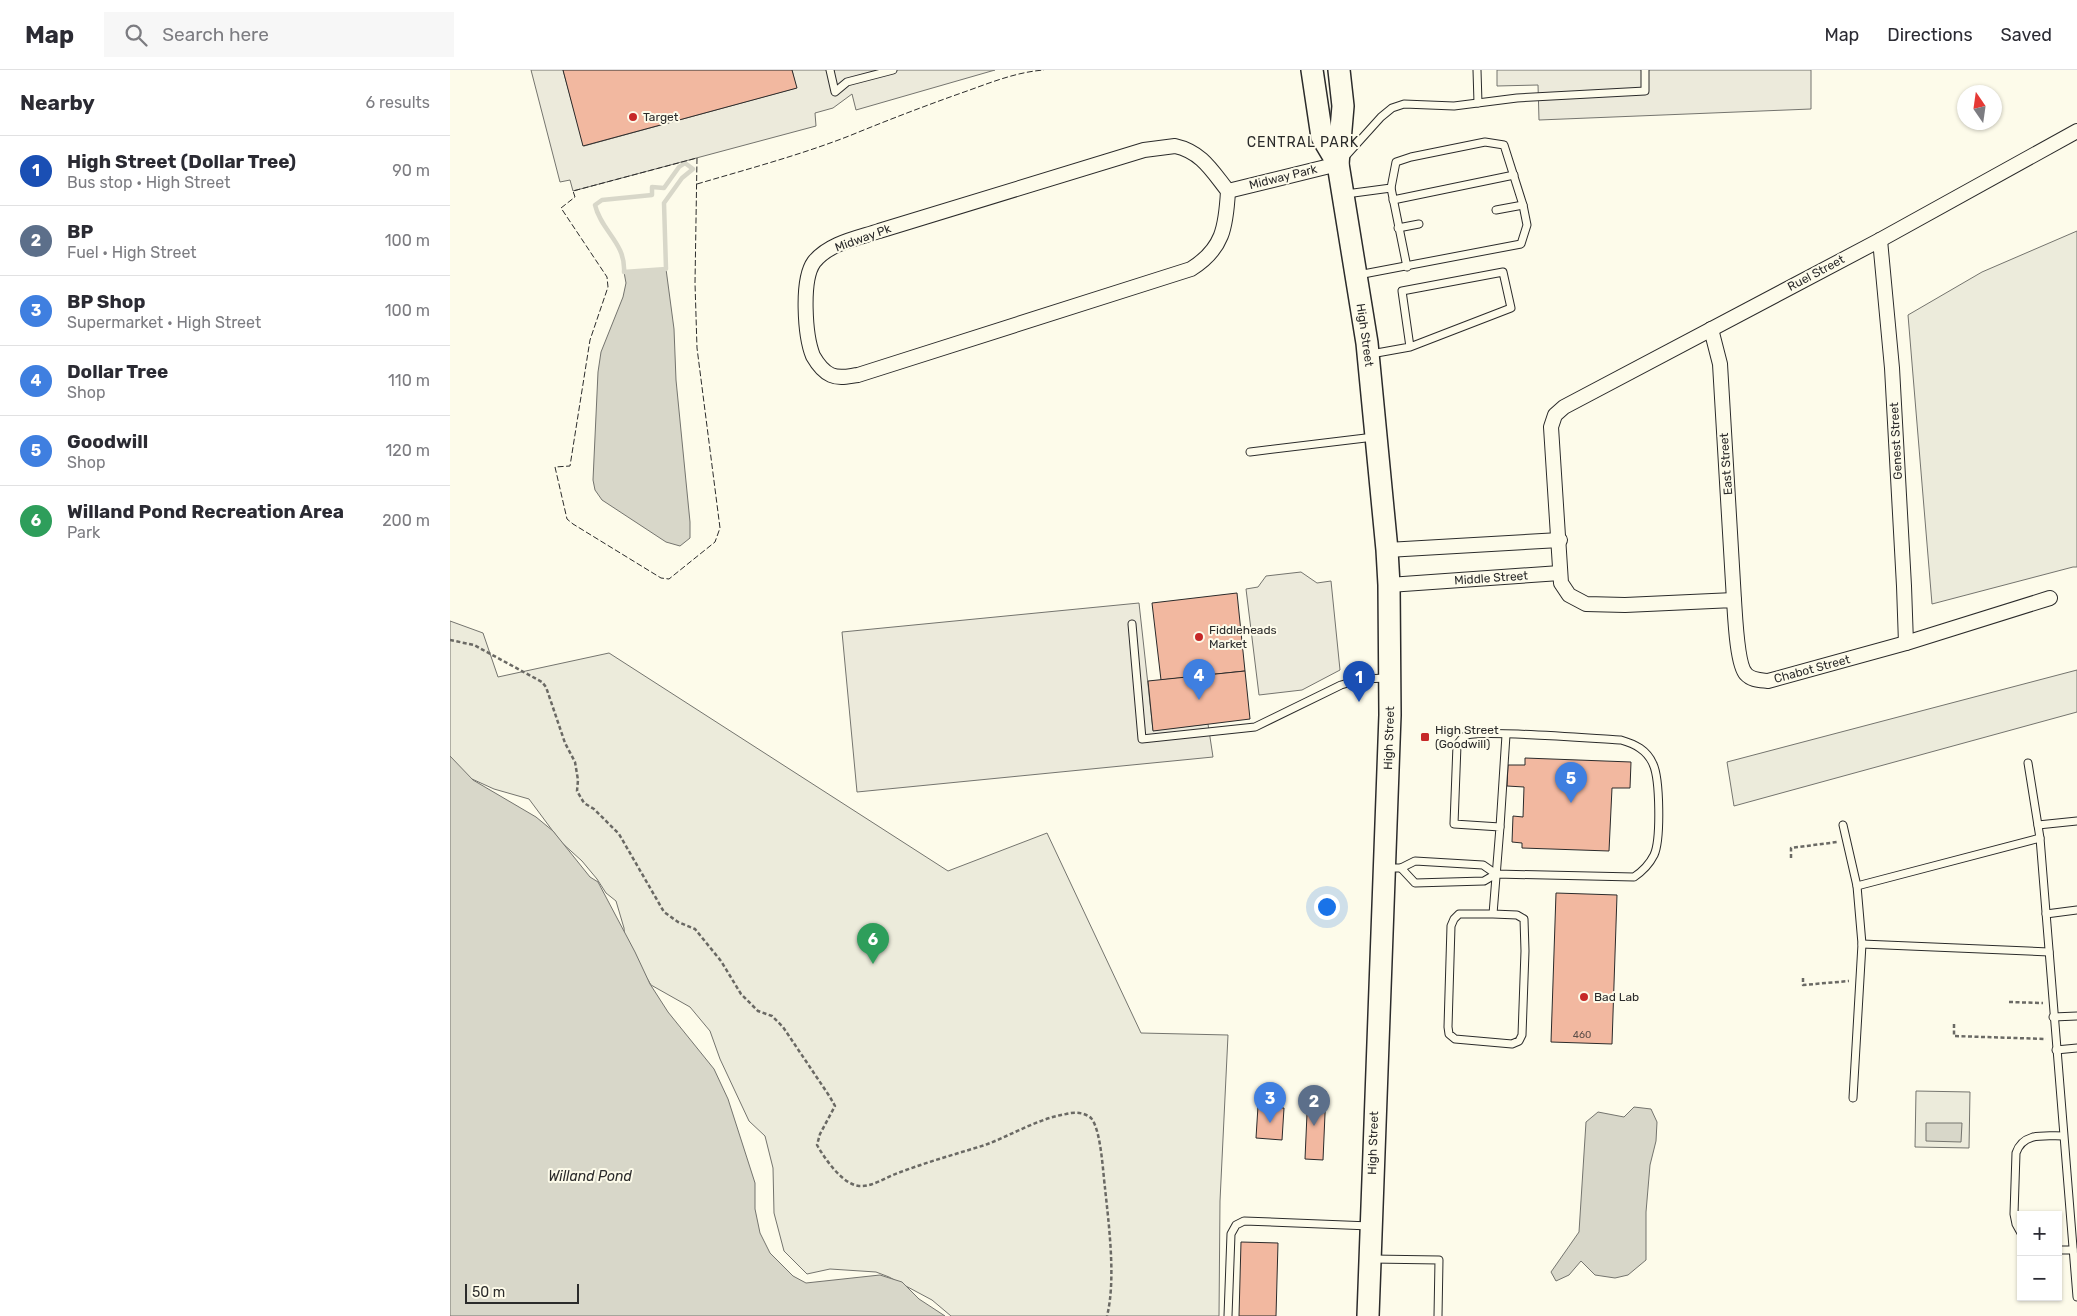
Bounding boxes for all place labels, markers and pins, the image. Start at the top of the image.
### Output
place label: Target [643,110,679,124]
marker: Target [627,111,639,123]
place label: Fiddleheads Market [1209,623,1277,651]
marker: Fiddleheads Market [1193,631,1205,643]
pin: 4 [1183,659,1215,700]
pin: 1 [1343,661,1375,702]
place label: High Street (Goodwill) [1435,723,1499,751]
marker: High Street (Goodwill) [1419,731,1431,743]
pin: 5 [1555,762,1587,803]
pin: 6 [857,923,889,964]
place label: Bad Lab [1594,990,1639,1004]
marker: Bad Lab [1578,991,1590,1003]
pin: 3 [1254,1082,1286,1123]
pin: 2 [1298,1085,1330,1126]

